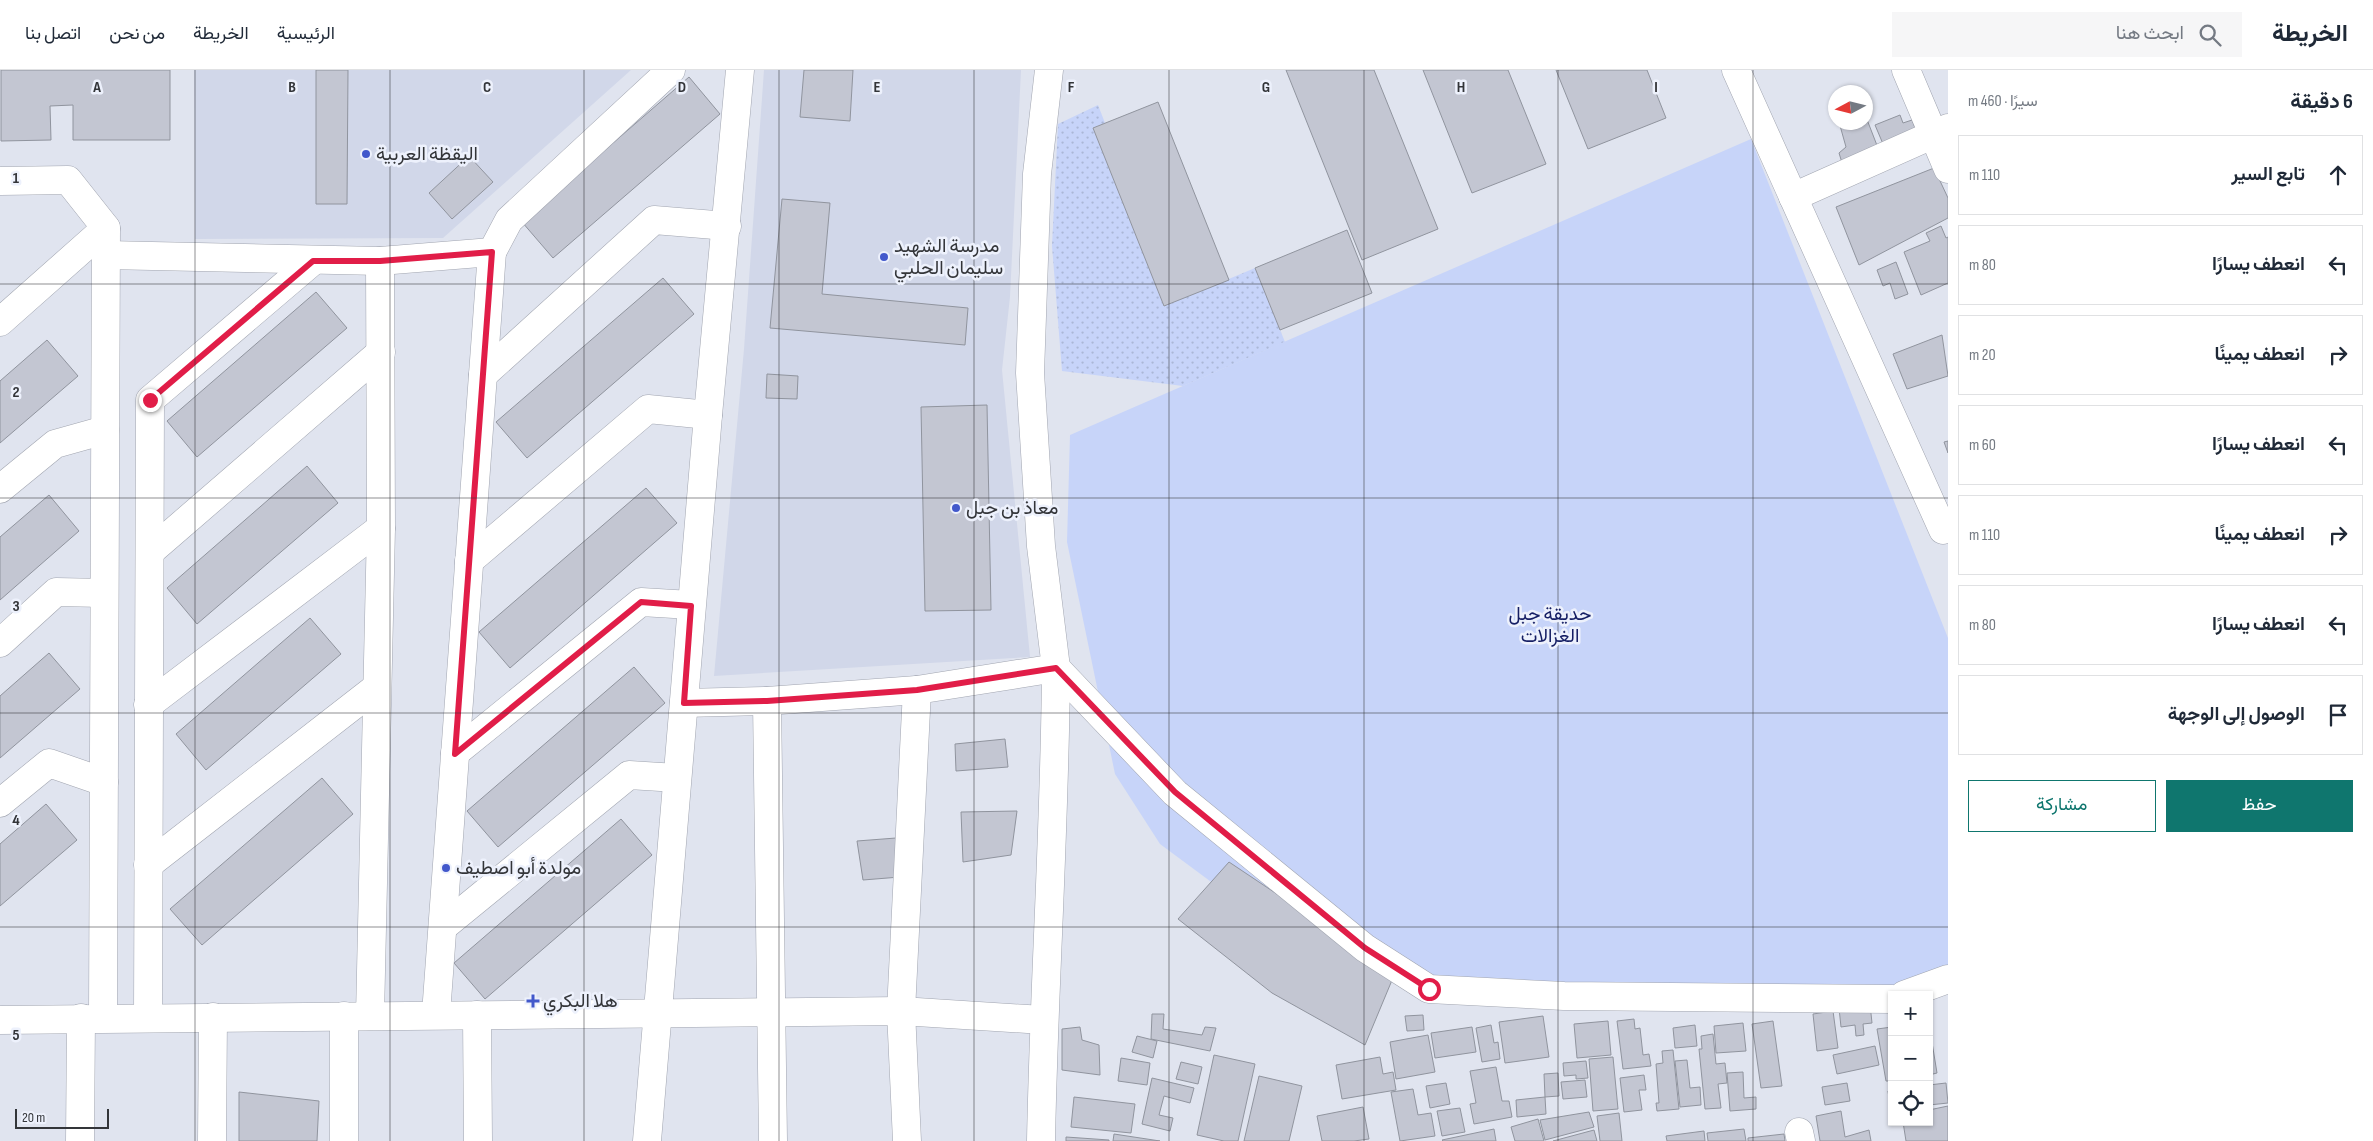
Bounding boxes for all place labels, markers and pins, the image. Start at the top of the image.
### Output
place label: اليقظة العربية [376,143,478,166]
marker: اليقظة العربية [360,148,372,160]
place label: مدرسة الشهيد سليمان الحلبي [894,235,1003,283]
marker: مدرسة الشهيد سليمان الحلبي [878,251,890,263]
place label: معاذ بن جبل [966,497,1058,520]
marker: معاذ بن جبل [950,502,962,514]
place label: مولدة أبو اصطيف [456,857,581,880]
marker: مولدة أبو اصطيف [440,862,452,874]
place label: هلا البكري [543,990,618,1016]
marker: هلا البكري [527,995,539,1007]

